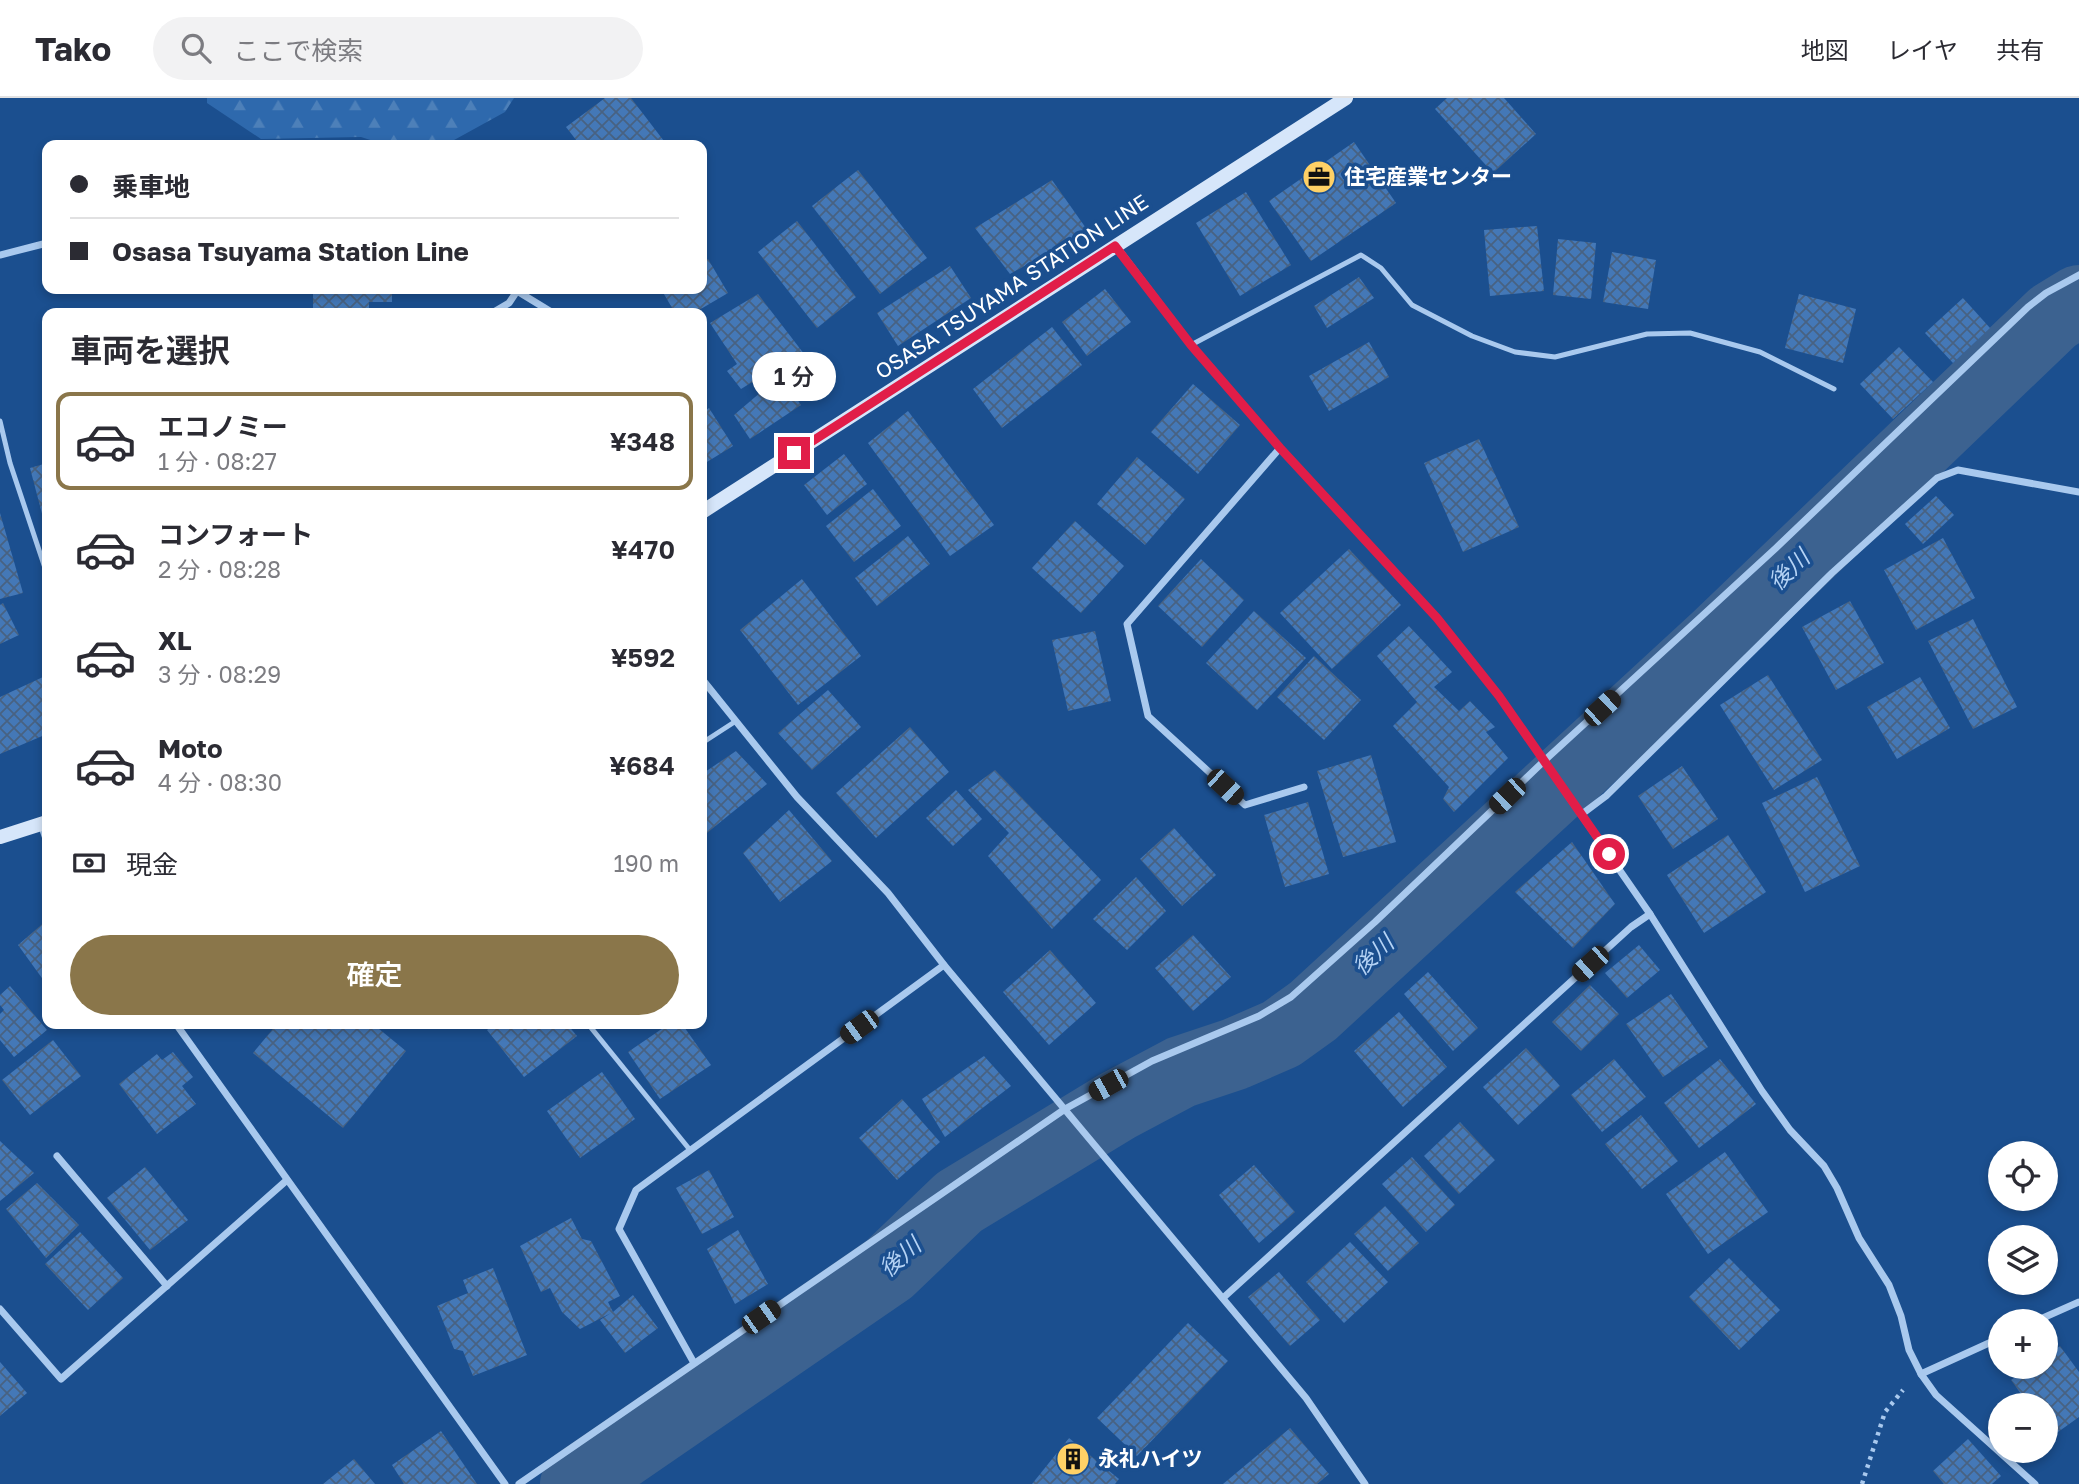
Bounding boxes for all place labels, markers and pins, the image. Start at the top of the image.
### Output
office icon: 住宅産業センター [1300,158,1338,196]
place label: 住宅産業センター [1344,163,1512,189]
building icon: 永礼ハイツ [1054,1440,1092,1478]
place label: 永礼ハイツ [1098,1445,1203,1471]

